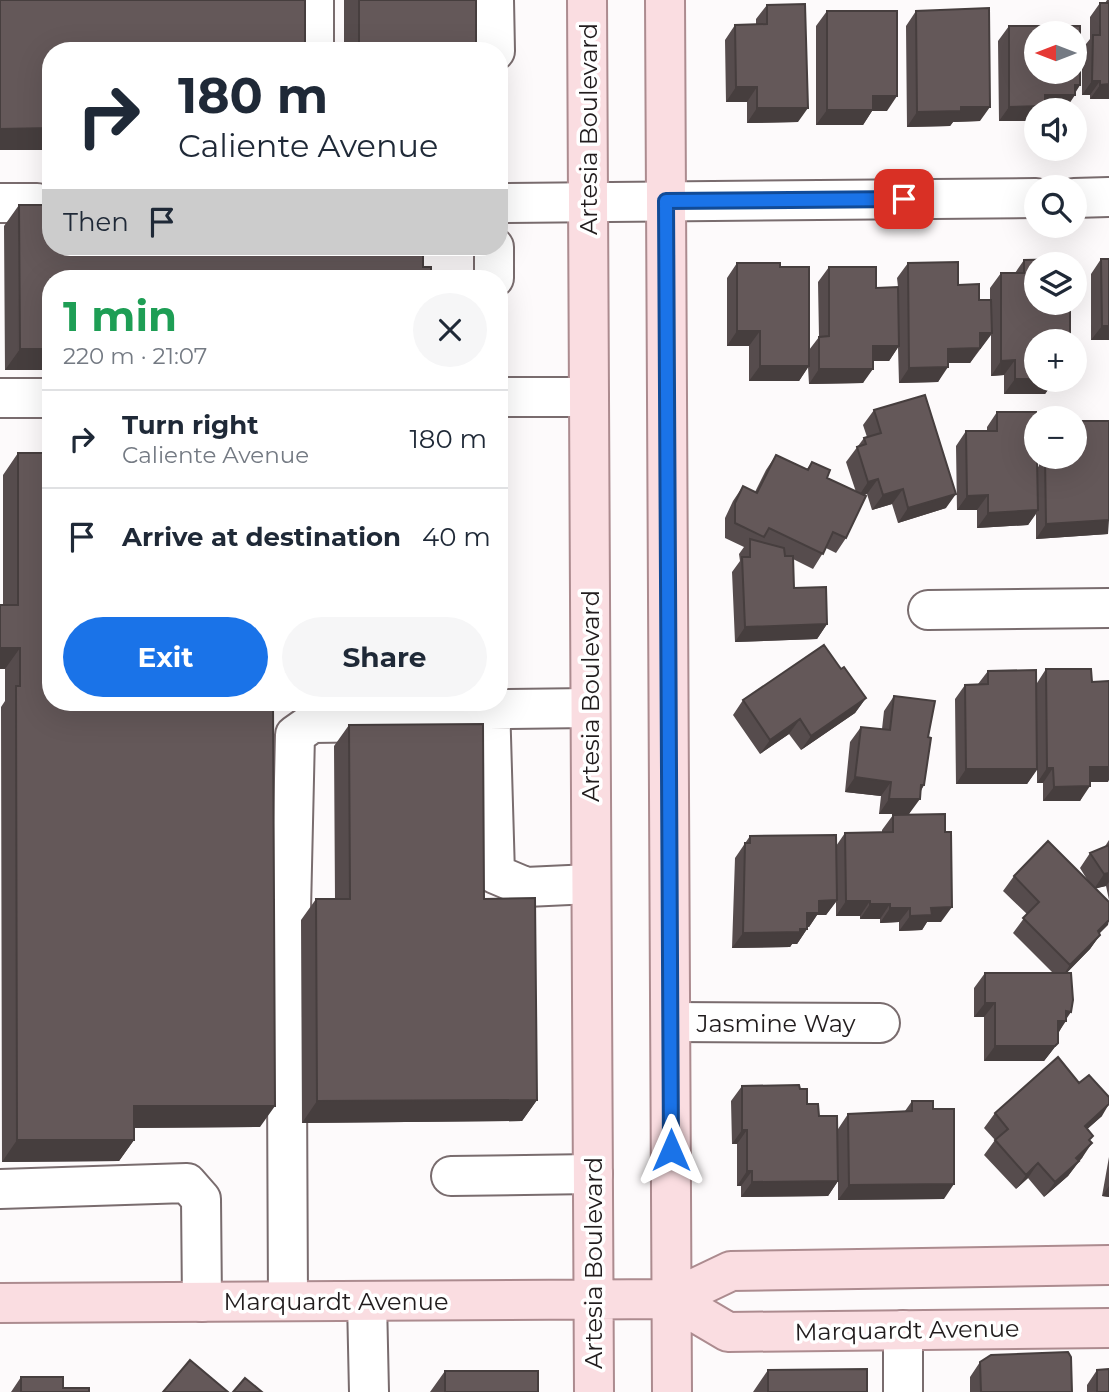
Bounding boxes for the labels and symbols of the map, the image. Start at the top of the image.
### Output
north arrow [1024,21,1087,84]
street label: Artesia Boulevard [574,23,603,235]
pin [874,169,934,229]
street label: Artesia Boulevard [576,590,605,802]
street label: Jasmine Way [696,1009,855,1038]
position arrow [634,1113,708,1187]
street label: Artesia Boulevard [579,1157,608,1369]
street label: Marquardt Avenue [224,1287,448,1316]
street label: Marquardt Avenue [794,1314,1020,1346]

